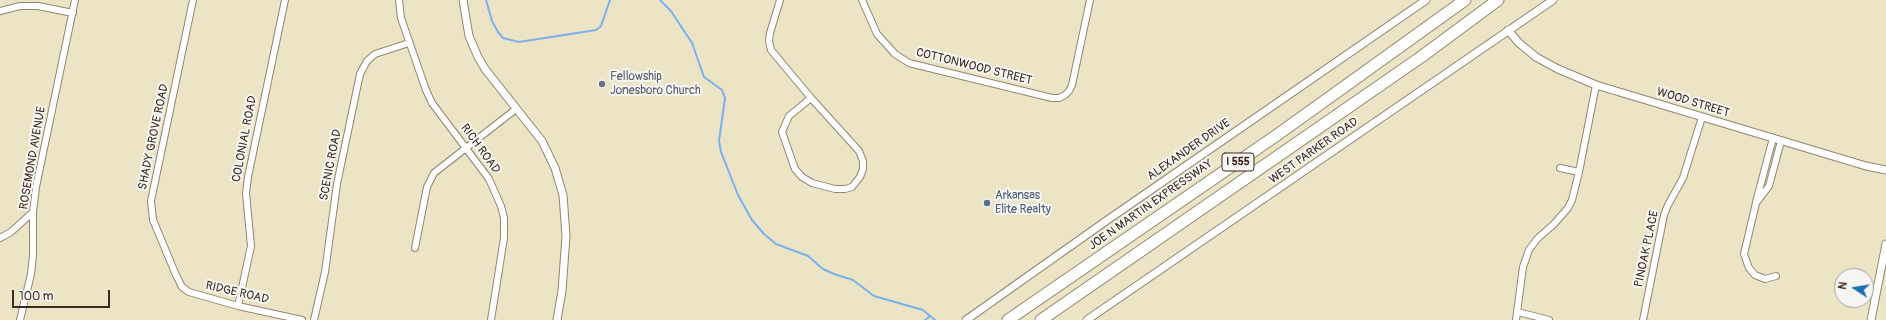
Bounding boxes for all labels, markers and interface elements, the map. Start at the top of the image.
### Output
street label: COTTONWOOD STREET [915,46,1033,88]
place label: Fellowship Jonesboro Church [610,70,701,98]
marker: Fellowship Jonesboro Church [597,79,607,89]
street label: SHADY GROVE ROAD [136,83,172,191]
street label: WOOD STREET [1655,85,1731,121]
street label: COLONIAL ROAD [230,95,260,183]
street label: ROSEMOND AVENUE [17,105,49,211]
street label: WEST PARKER ROAD [1267,115,1361,187]
street label: ALEXANDER DRIVE [1145,116,1233,184]
street label: RICH ROAD [457,121,503,177]
street label: SCENIC ROAD [317,128,345,202]
road number: I 555 [1222,153,1254,171]
street label: JOE N MARTIN EXPRESSWAY [1086,157,1216,253]
place label: Arkansas Elite Realty [995,189,1051,217]
marker: Arkansas Elite Realty [982,198,992,208]
street label: PINOAK PLACE [1632,209,1662,289]
north arrow [1834,268,1874,308]
street label: RIDGE ROAD [204,279,270,307]
text: N [1836,281,1850,291]
scale bar [14,282,112,308]
text: 100 m [19,289,53,304]

